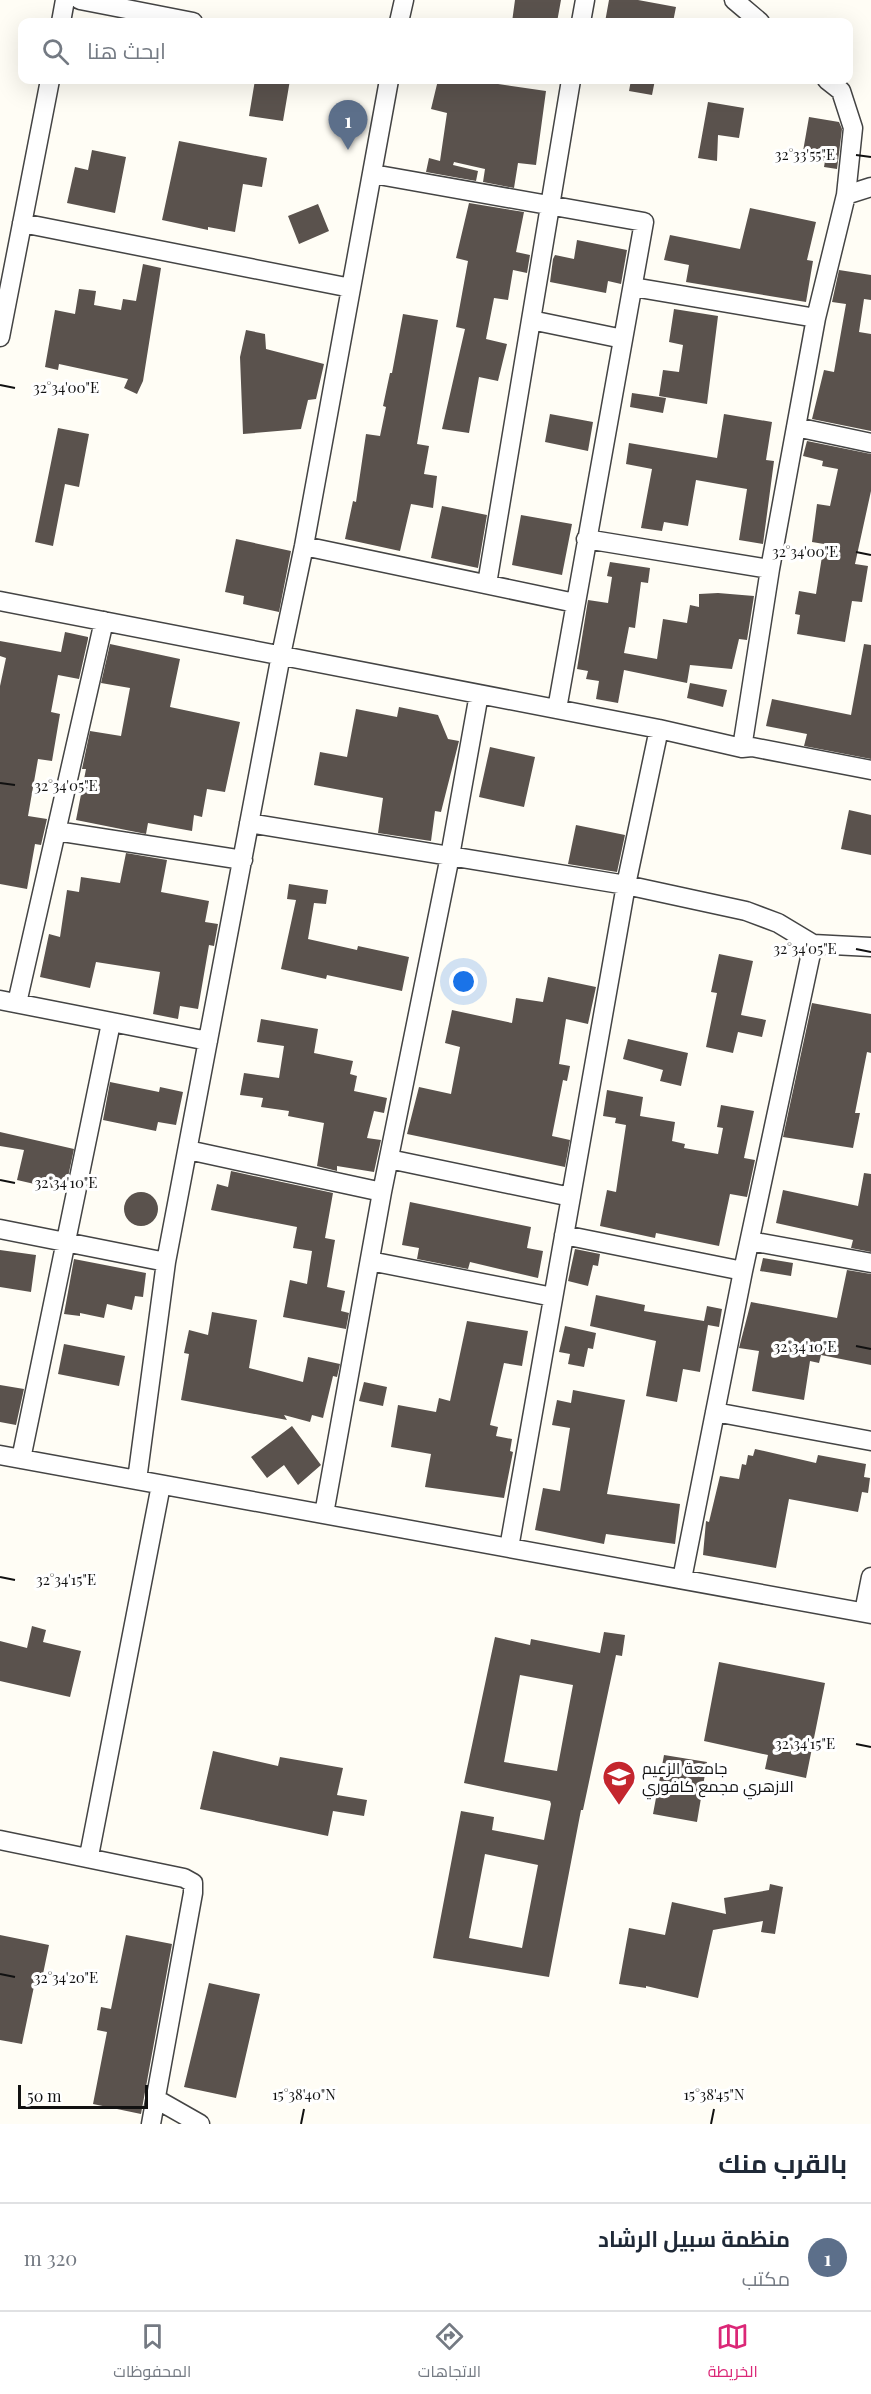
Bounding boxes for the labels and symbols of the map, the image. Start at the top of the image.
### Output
pin: 1 [328,100,368,150]
text: 32°33'55"E [775,144,835,164]
text: 32°34'00"E [33,377,99,397]
text: 32°34'00"E [772,541,838,561]
text: 32°34'05"E [34,775,98,795]
text: 32°34'05"E [773,938,837,958]
your location [449,967,478,996]
text: 32°34'10"E [35,1172,97,1192]
text: 32°34'10"E [774,1336,836,1356]
text: 32°34'15"E [36,1569,96,1589]
text: 32°34'15"E [775,1733,835,1753]
place label: جامعة الزعيم الازهري مجمع كافوري [642,1757,794,1800]
school or university icon: جامعة الزعيم الازهري مجمع كافوري [601,1759,637,1806]
text: 32°34'20"E [34,1967,98,1987]
scale bar [18,2082,148,2110]
text: 15°38'40"N [272,2084,336,2104]
text: 15°38'45"N [684,2084,745,2104]

